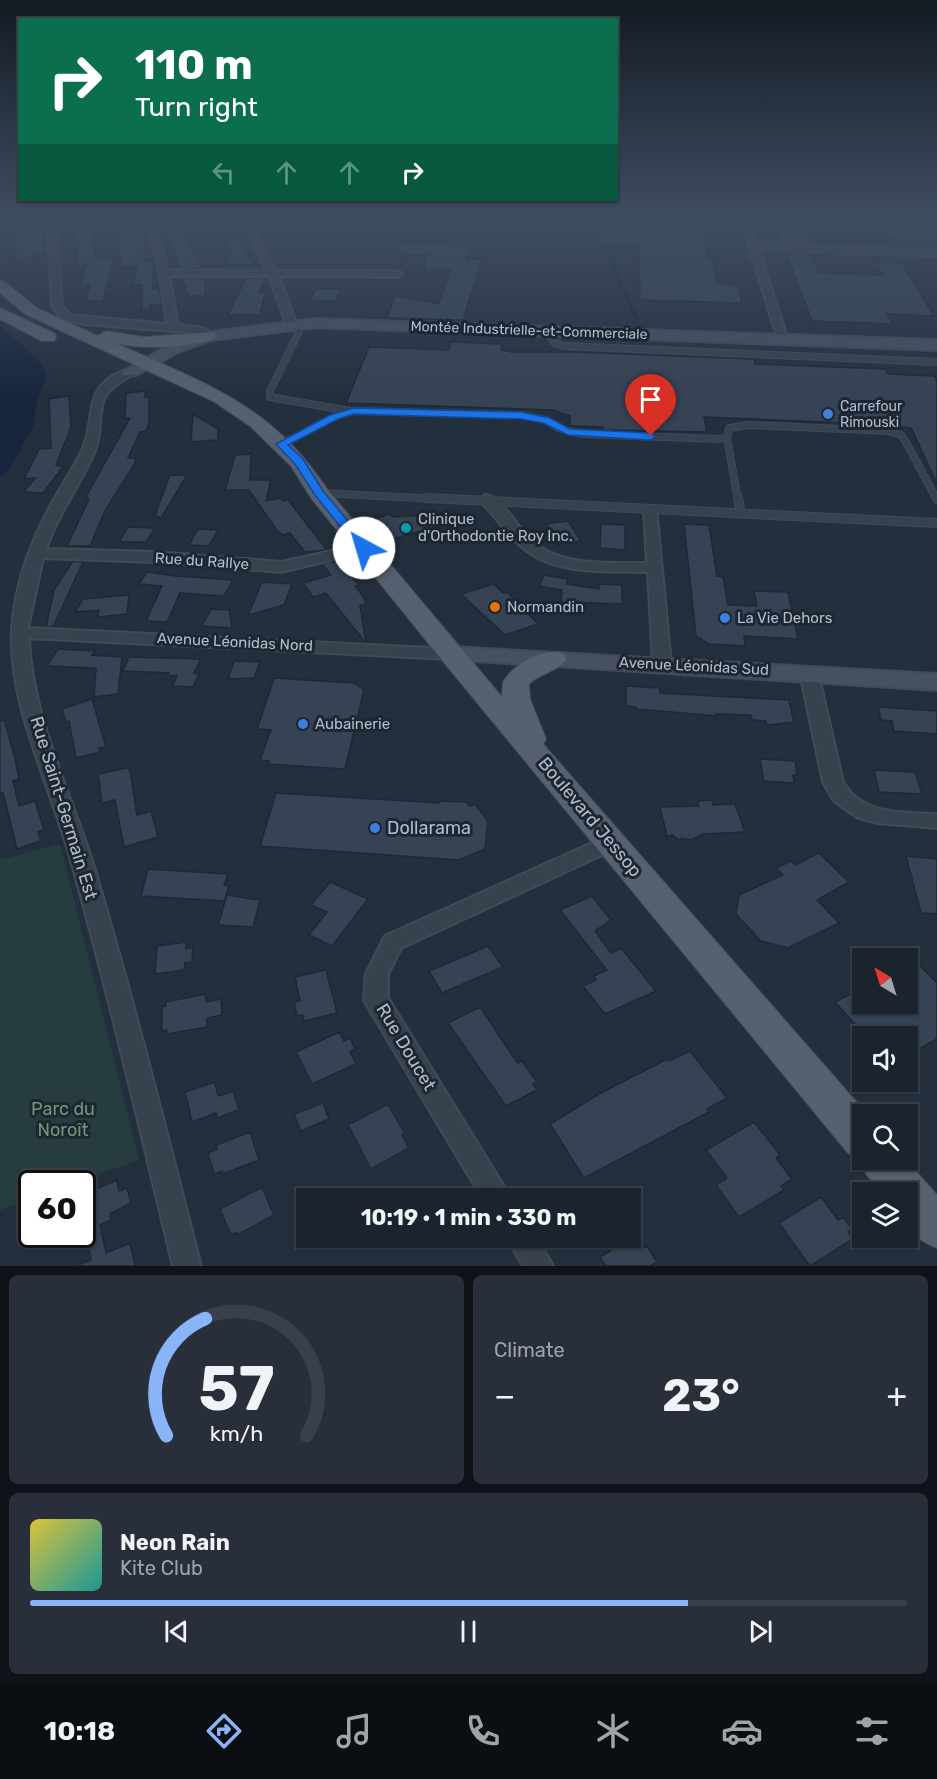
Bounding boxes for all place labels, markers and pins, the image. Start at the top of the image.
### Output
pin [625,374,676,436]
place label: Carrefour Rimouski [840,398,903,431]
marker: Carrefour Rimouski [821,407,835,421]
place label: Clinique d'Orthodontie Roy Inc. [418,510,573,545]
marker: Clinique d'Orthodontie Roy Inc. [399,521,413,535]
place label: Normandin [507,598,584,616]
marker: Normandin [488,600,502,614]
place label: La Vie Dehors [737,609,833,627]
marker: La Vie Dehors [718,611,732,625]
place label: Aubainerie [315,715,390,733]
marker: Aubainerie [296,717,310,731]
place label: Dollarama [387,817,471,839]
marker: Dollarama [368,821,382,835]

